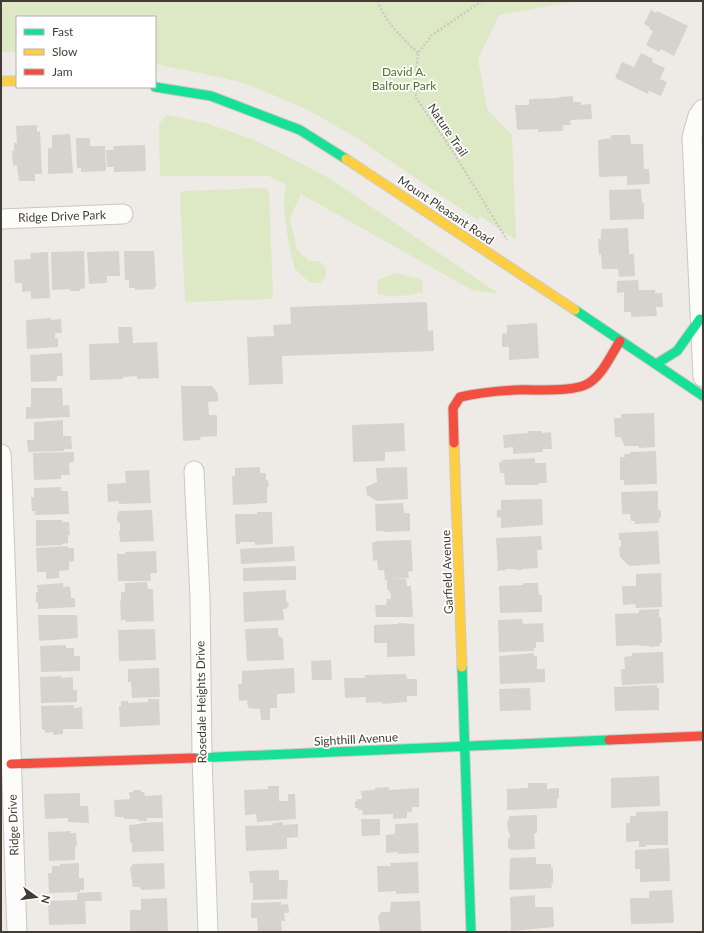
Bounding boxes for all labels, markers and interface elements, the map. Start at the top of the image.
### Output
legend [16,16,156,88]
text: Fast [52,24,74,39]
text: Slow [52,44,78,59]
text: Jam [52,64,73,79]
park label: David A. Balfour Park [372,64,437,93]
street label: Nature Trail [425,101,471,159]
street label: Mount Pleasant Road [395,172,497,248]
street label: Ridge Drive Park [18,207,107,225]
street label: Garfield Avenue [438,530,456,614]
street label: Rosedale Heights Drive [192,641,210,763]
street label: Sighthill Avenue [314,729,398,749]
street label: Ridge Drive [4,794,22,856]
north arrow [16,877,56,917]
text: N [39,894,54,905]

